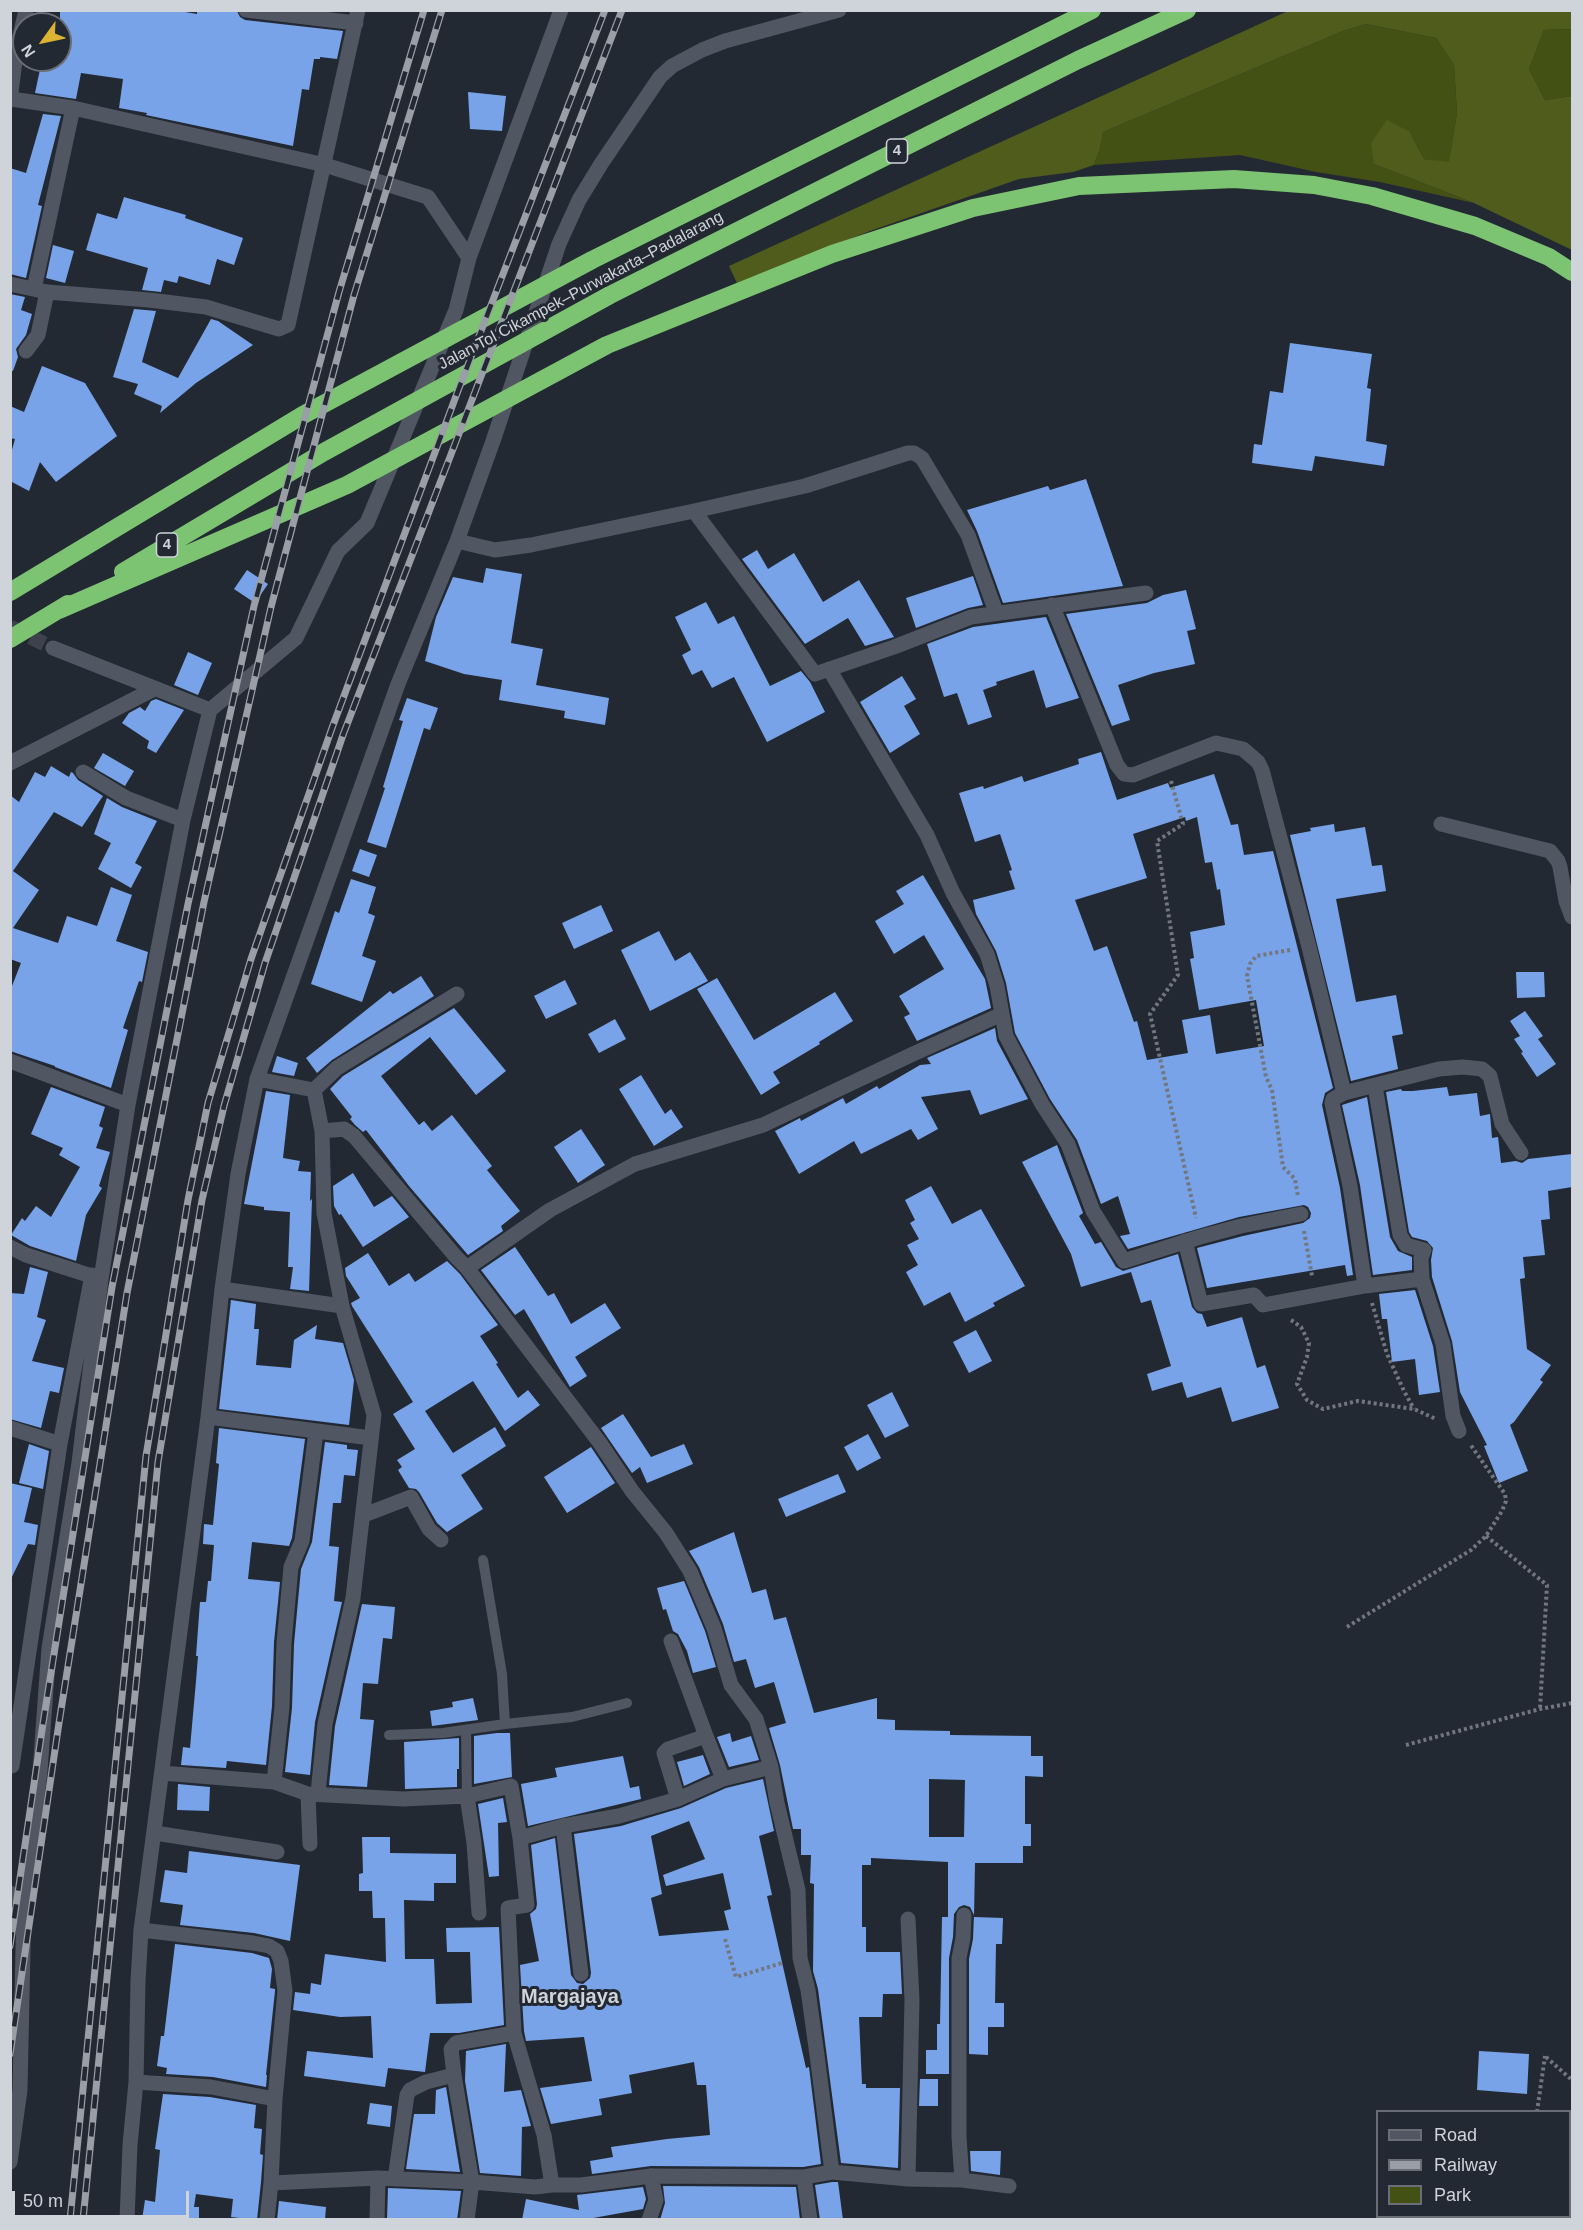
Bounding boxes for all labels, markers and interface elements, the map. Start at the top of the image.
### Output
north arrow [12,12,72,72]
text: N [18,42,38,60]
road number: 4 [886,139,908,163]
street label: Jalan Tol Cikampek–Purwakarta–Padalarang [436,208,726,374]
road number: 4 [156,533,178,557]
district label: Margajaya [521,1985,619,2009]
legend [1376,2110,1571,2218]
text: Road [1434,2125,1477,2145]
text: Railway [1434,2155,1497,2175]
scale bar [15,2179,192,2217]
text: Park [1434,2185,1471,2205]
text: 50 m [23,2191,63,2211]

